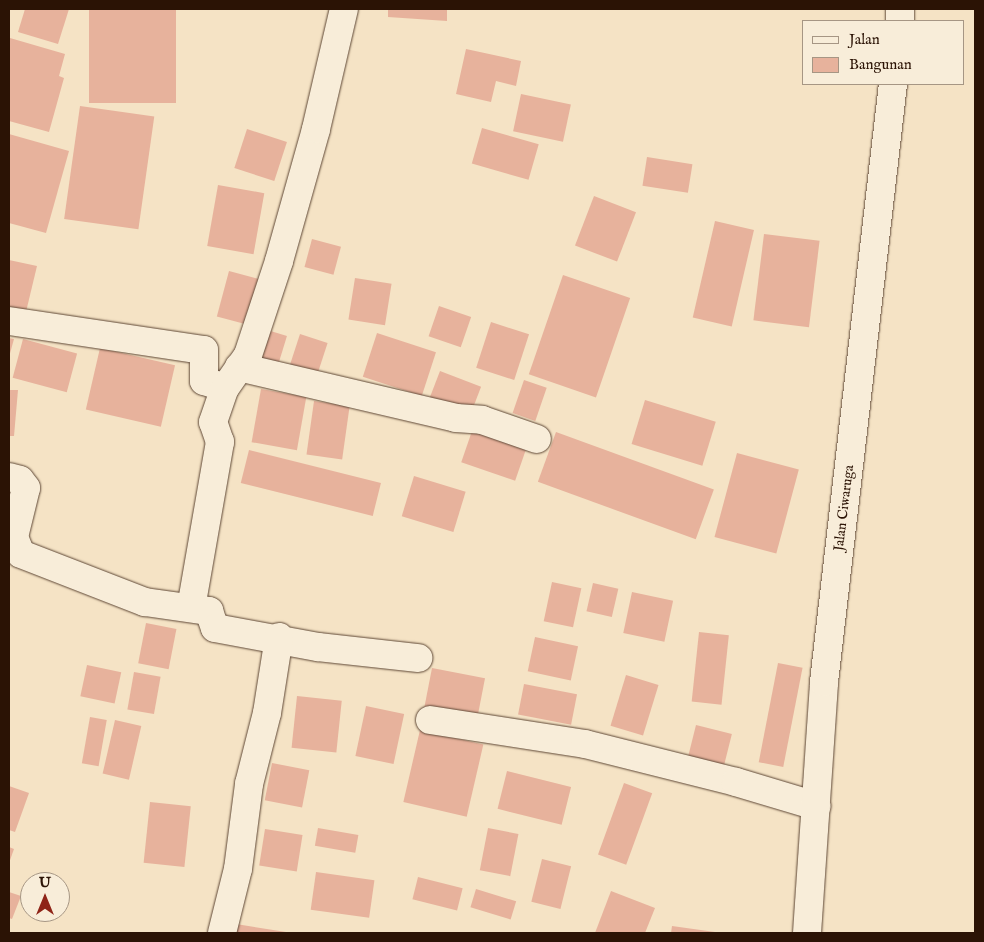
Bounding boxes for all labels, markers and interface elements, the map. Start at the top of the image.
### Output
legend [802,20,964,85]
text: Jalan [849,30,880,49]
text: Bangunan [849,55,912,74]
street label: Jalan Ciwaruga [830,464,858,552]
north arrow [20,872,70,922]
text: U [39,874,51,892]

